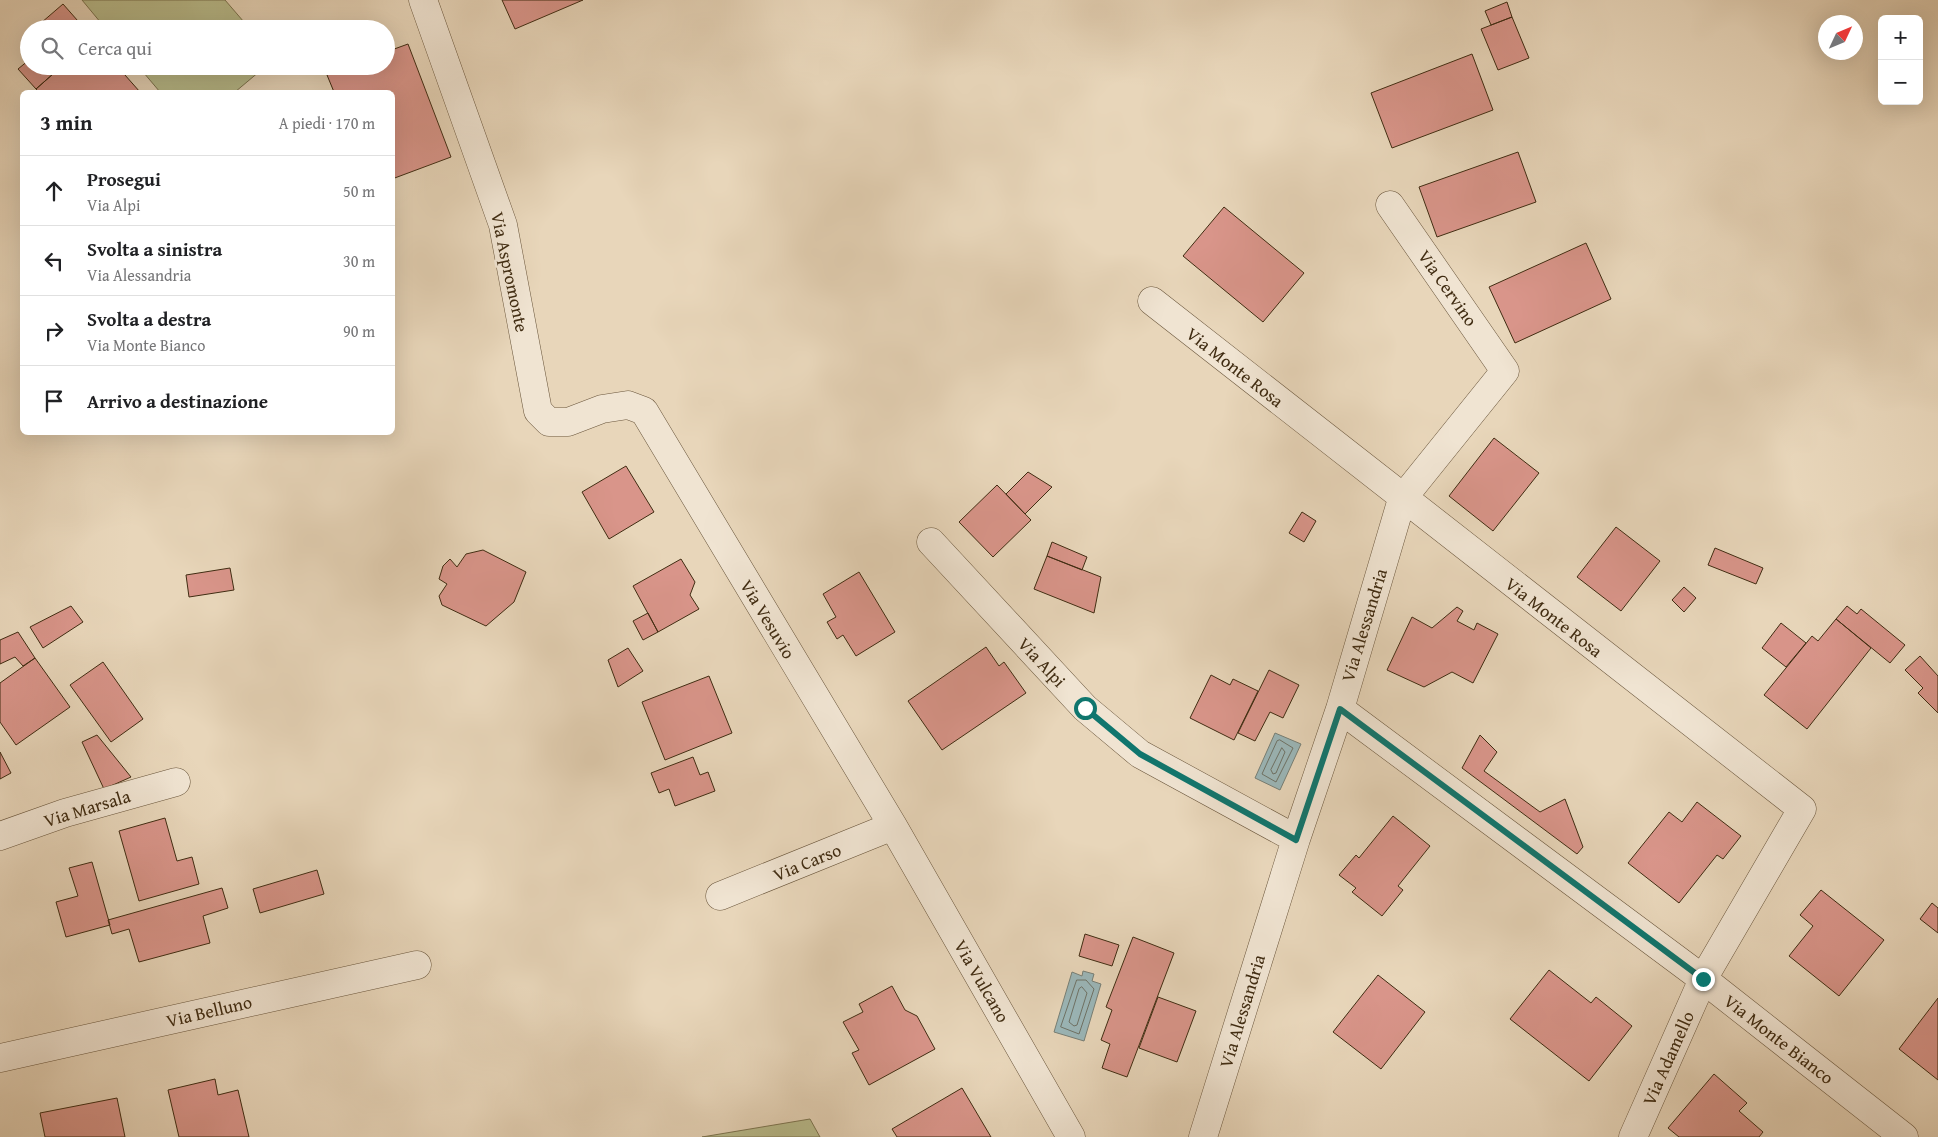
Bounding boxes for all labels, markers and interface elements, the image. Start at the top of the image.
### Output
north arrow [1818,15,1863,60]
map controls [1878,15,1923,105]
button: + [1878,15,1923,60]
search box [20,20,395,75]
icon: search [38,34,66,62]
text: Cerca qui [78,34,152,62]
button: − [1878,60,1923,105]
text: 3 min [40,107,92,138]
text: A piedi · 170 m [279,111,375,135]
text: Prosegui [87,165,161,193]
icon: ahead [40,177,68,205]
text: 50 m [343,179,375,203]
text: Via Alpi [87,193,140,217]
street label: Via Aspromonte [484,209,536,335]
text: Svolta a sinistra [87,235,222,263]
street label: Via Cervino [1412,244,1484,332]
icon: left [40,247,68,275]
text: 30 m [343,249,375,273]
text: Via Alessandria [87,263,191,287]
text: Svolta a destra [87,305,211,333]
icon: right [40,317,68,345]
text: 90 m [343,319,375,343]
street label: Via Monte Rosa [1180,320,1290,414]
text: Via Monte Bianco [87,333,205,357]
icon: arrive [40,387,68,415]
text: Arrivo a destinazione [87,387,268,415]
street label: Via Alessandria [1334,565,1394,685]
street label: Via Monte Rosa [1499,570,1609,664]
street label: Via Vesuvio [734,574,802,664]
street label: Via Alpi [1012,631,1072,693]
route start [1074,697,1097,720]
street label: Via Marsala [40,782,134,834]
street label: Via Carso [769,836,845,888]
street label: Via Vulcano [947,935,1017,1027]
street label: Via Alessandria [1212,951,1272,1071]
route end [1692,968,1715,991]
street label: Via Monte Bianco [1718,987,1840,1091]
street label: Via Belluno [164,988,254,1034]
street label: Via Adamello [1635,1006,1701,1110]

